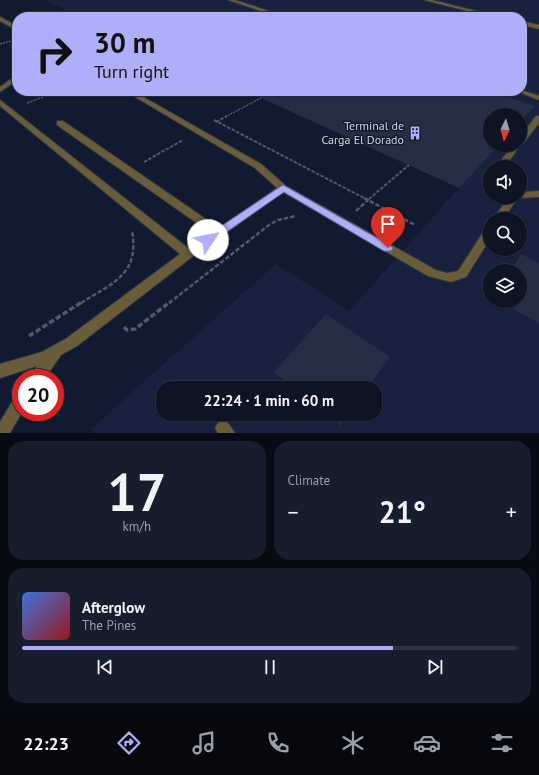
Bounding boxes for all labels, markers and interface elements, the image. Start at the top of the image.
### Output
text: 30 m [94,24,155,61]
icon: right [28,28,80,80]
text: Turn right [94,60,169,83]
north arrow [483,108,527,152]
map controls [483,108,527,308]
place label: Terminal de Carga El Dorado [321,118,404,147]
building icon: Terminal de Carga El Dorado [407,125,423,141]
button: sound [483,160,527,204]
pin [371,207,405,248]
button: search [483,212,527,256]
icon: arrive [377,213,399,235]
position arrow [187,219,229,261]
button: layers [483,264,527,308]
speed limit sign: 20 [12,369,64,421]
text: 22:24 · 1 min · 60 m [204,391,334,410]
text: 17 [107,458,166,525]
text: Climate [288,472,330,489]
text: 21° [379,492,426,531]
text: − [288,498,299,526]
text: + [506,498,517,526]
text: km/h [123,518,151,535]
text: Afterglow [82,598,145,617]
text: The Pines [82,617,136,634]
icon: previous [94,656,116,678]
icon: pause [259,656,281,678]
icon: next [424,656,446,678]
icon: directions [115,729,143,757]
icon: music [190,729,218,757]
icon: phone [264,729,292,757]
icon: climate [339,729,367,757]
icon: car [413,729,441,757]
icon: filters [488,729,516,757]
text: 22:23 [23,732,69,755]

